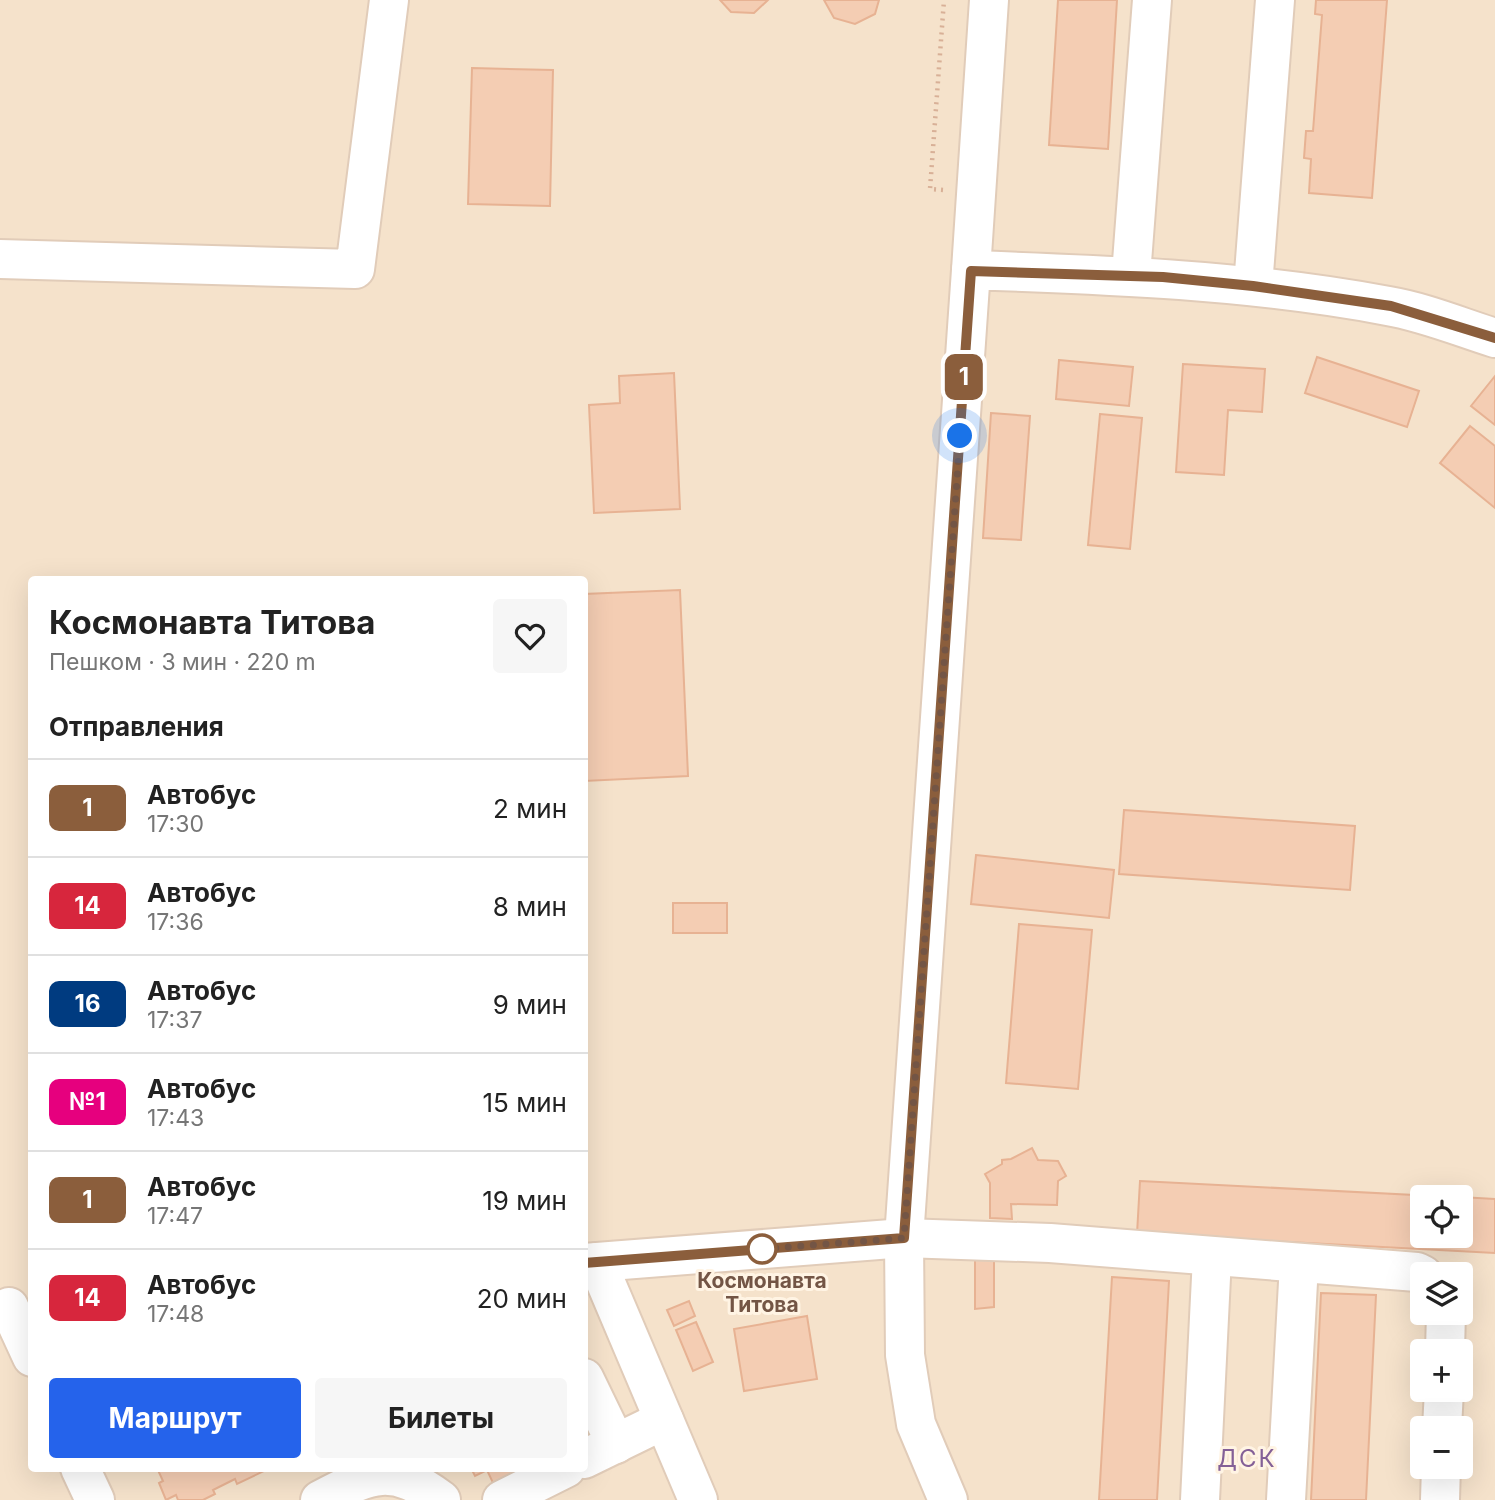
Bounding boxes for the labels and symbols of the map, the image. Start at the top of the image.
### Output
line badge: 1 [941,354,987,400]
your location [942,418,977,453]
marker: Космонавта Титова [747,1234,777,1264]
place label: Космонавта Титова [697,1268,827,1317]
district label: ДСК [1217,1444,1277,1473]

